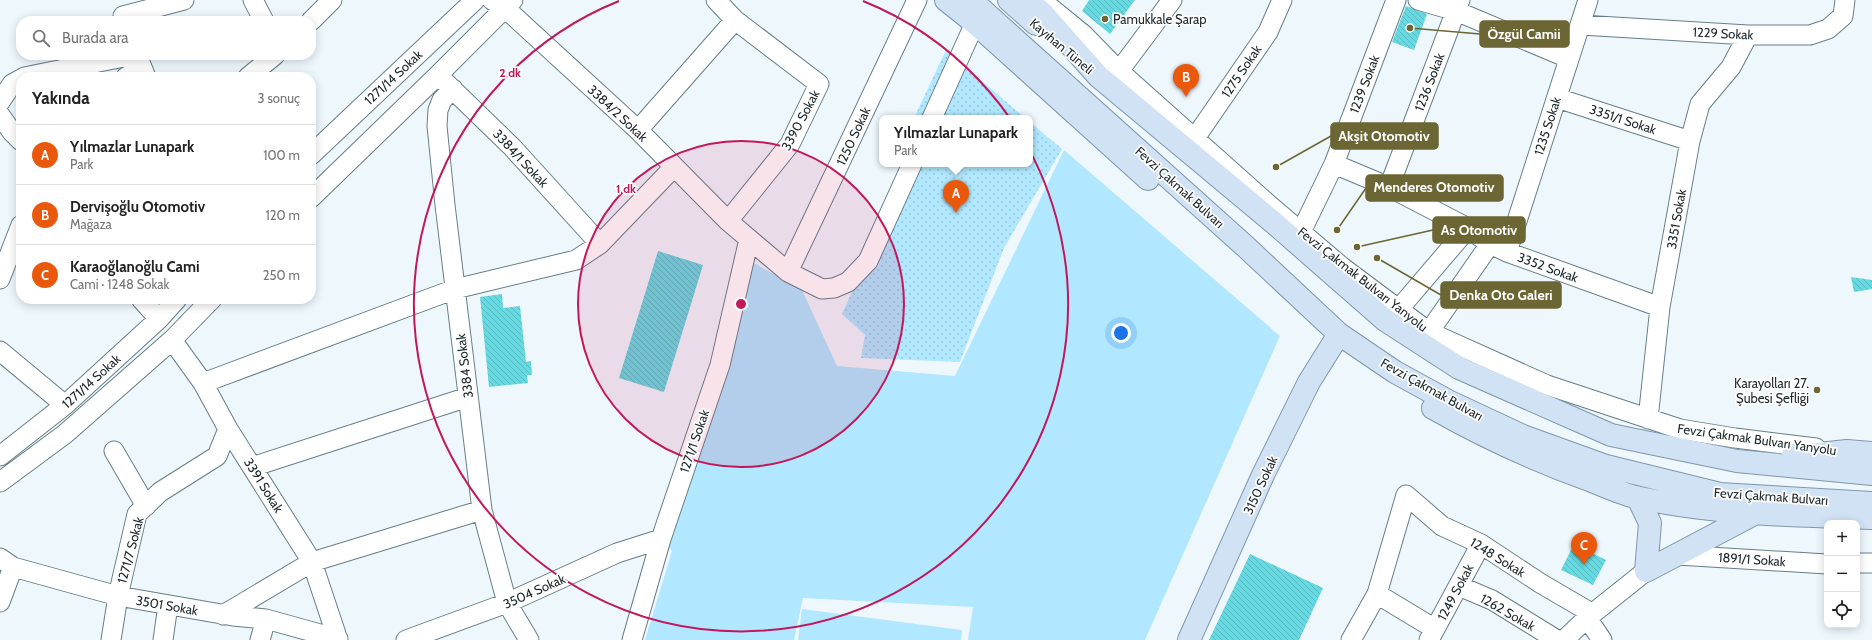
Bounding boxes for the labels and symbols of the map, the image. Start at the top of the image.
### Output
place label: Pamukkale Şarap [1113,11,1206,27]
marker: Pamukkale Şarap [1100,14,1110,24]
street label: Kayıhan Tüneli [1027,15,1097,77]
callout: Özgül Camii [1480,21,1569,47]
street label: 1229 Sokak [1692,23,1754,43]
text: Özgül Camii [1487,25,1561,43]
street label: 1275 Sokak [1218,41,1265,100]
street label: 1271/14 Sokak [361,46,425,108]
street label: 1236 Sokak [1411,51,1447,113]
street label: 1239 Sokak [1346,53,1382,115]
pin: B [1173,64,1199,97]
text: 2 dk [499,65,521,80]
street label: 3384/2 Sokak [585,81,651,145]
street label: 3390 Sokak [777,87,823,153]
street label: 1235 Sokak [1530,95,1564,157]
street label: 3351/1 Sokak [1588,101,1659,137]
street label: 1250 Sokak [833,104,874,168]
callout: Akşit Otomotiv [1331,123,1438,149]
street label: 3384/1 Sokak [490,126,552,190]
text: Akşit Otomotiv [1338,127,1430,145]
street label: Fevzi Çakmak Bulvarı [1132,143,1228,231]
callout: Menderes Otomotiv [1366,175,1503,201]
text: Menderes Otomotiv [1374,178,1495,196]
pin: A [943,180,969,213]
text: 1 dk [616,181,636,196]
street label: 3351 Sokak [1663,187,1689,250]
callout: As Otomotiv [1433,217,1525,243]
text: As Otomotiv [1441,221,1517,239]
street label: Fevzi Çakmak Bulvarı Yanyolu [1295,223,1431,335]
street label: 3352 Sokak [1515,249,1581,285]
callout: Denka Oto Galeri [1441,282,1561,308]
text: Denka Oto Galeri [1449,286,1553,304]
centre of rings [734,297,748,311]
your location [1111,323,1131,343]
street label: 3384 Sokak [452,333,476,399]
street label: 1271/14 Sokak [58,350,124,411]
street label: Fevzi Çakmak Bulvarı [1378,354,1486,424]
place label: Karayolları 27. Şubesi Şefliği [1734,375,1809,406]
marker: Karayolları 27. Şubesi Şefliği [1812,385,1822,395]
street label: 1271/1 Sokak [676,407,712,475]
street label: Fevzi Çakmak Bulvarı Yanyolu [1676,420,1838,458]
street label: 3150 Sokak [1239,453,1281,517]
street label: 3391 Sokak [241,455,287,515]
street label: Fevzi Çakmak Bulvarı [1713,484,1829,508]
street label: 1271/7 Sokak [113,515,147,585]
pin: C [1571,532,1597,565]
street label: 1248 Sokak [1467,534,1529,580]
street label: 1891/1 Sokak [1718,549,1786,569]
street label: 1249 Sokak [1434,561,1477,623]
street label: 3504 Sokak [501,570,568,612]
street label: 1262 Sokak [1478,590,1538,634]
street label: 3501 Sokak [135,592,200,618]

